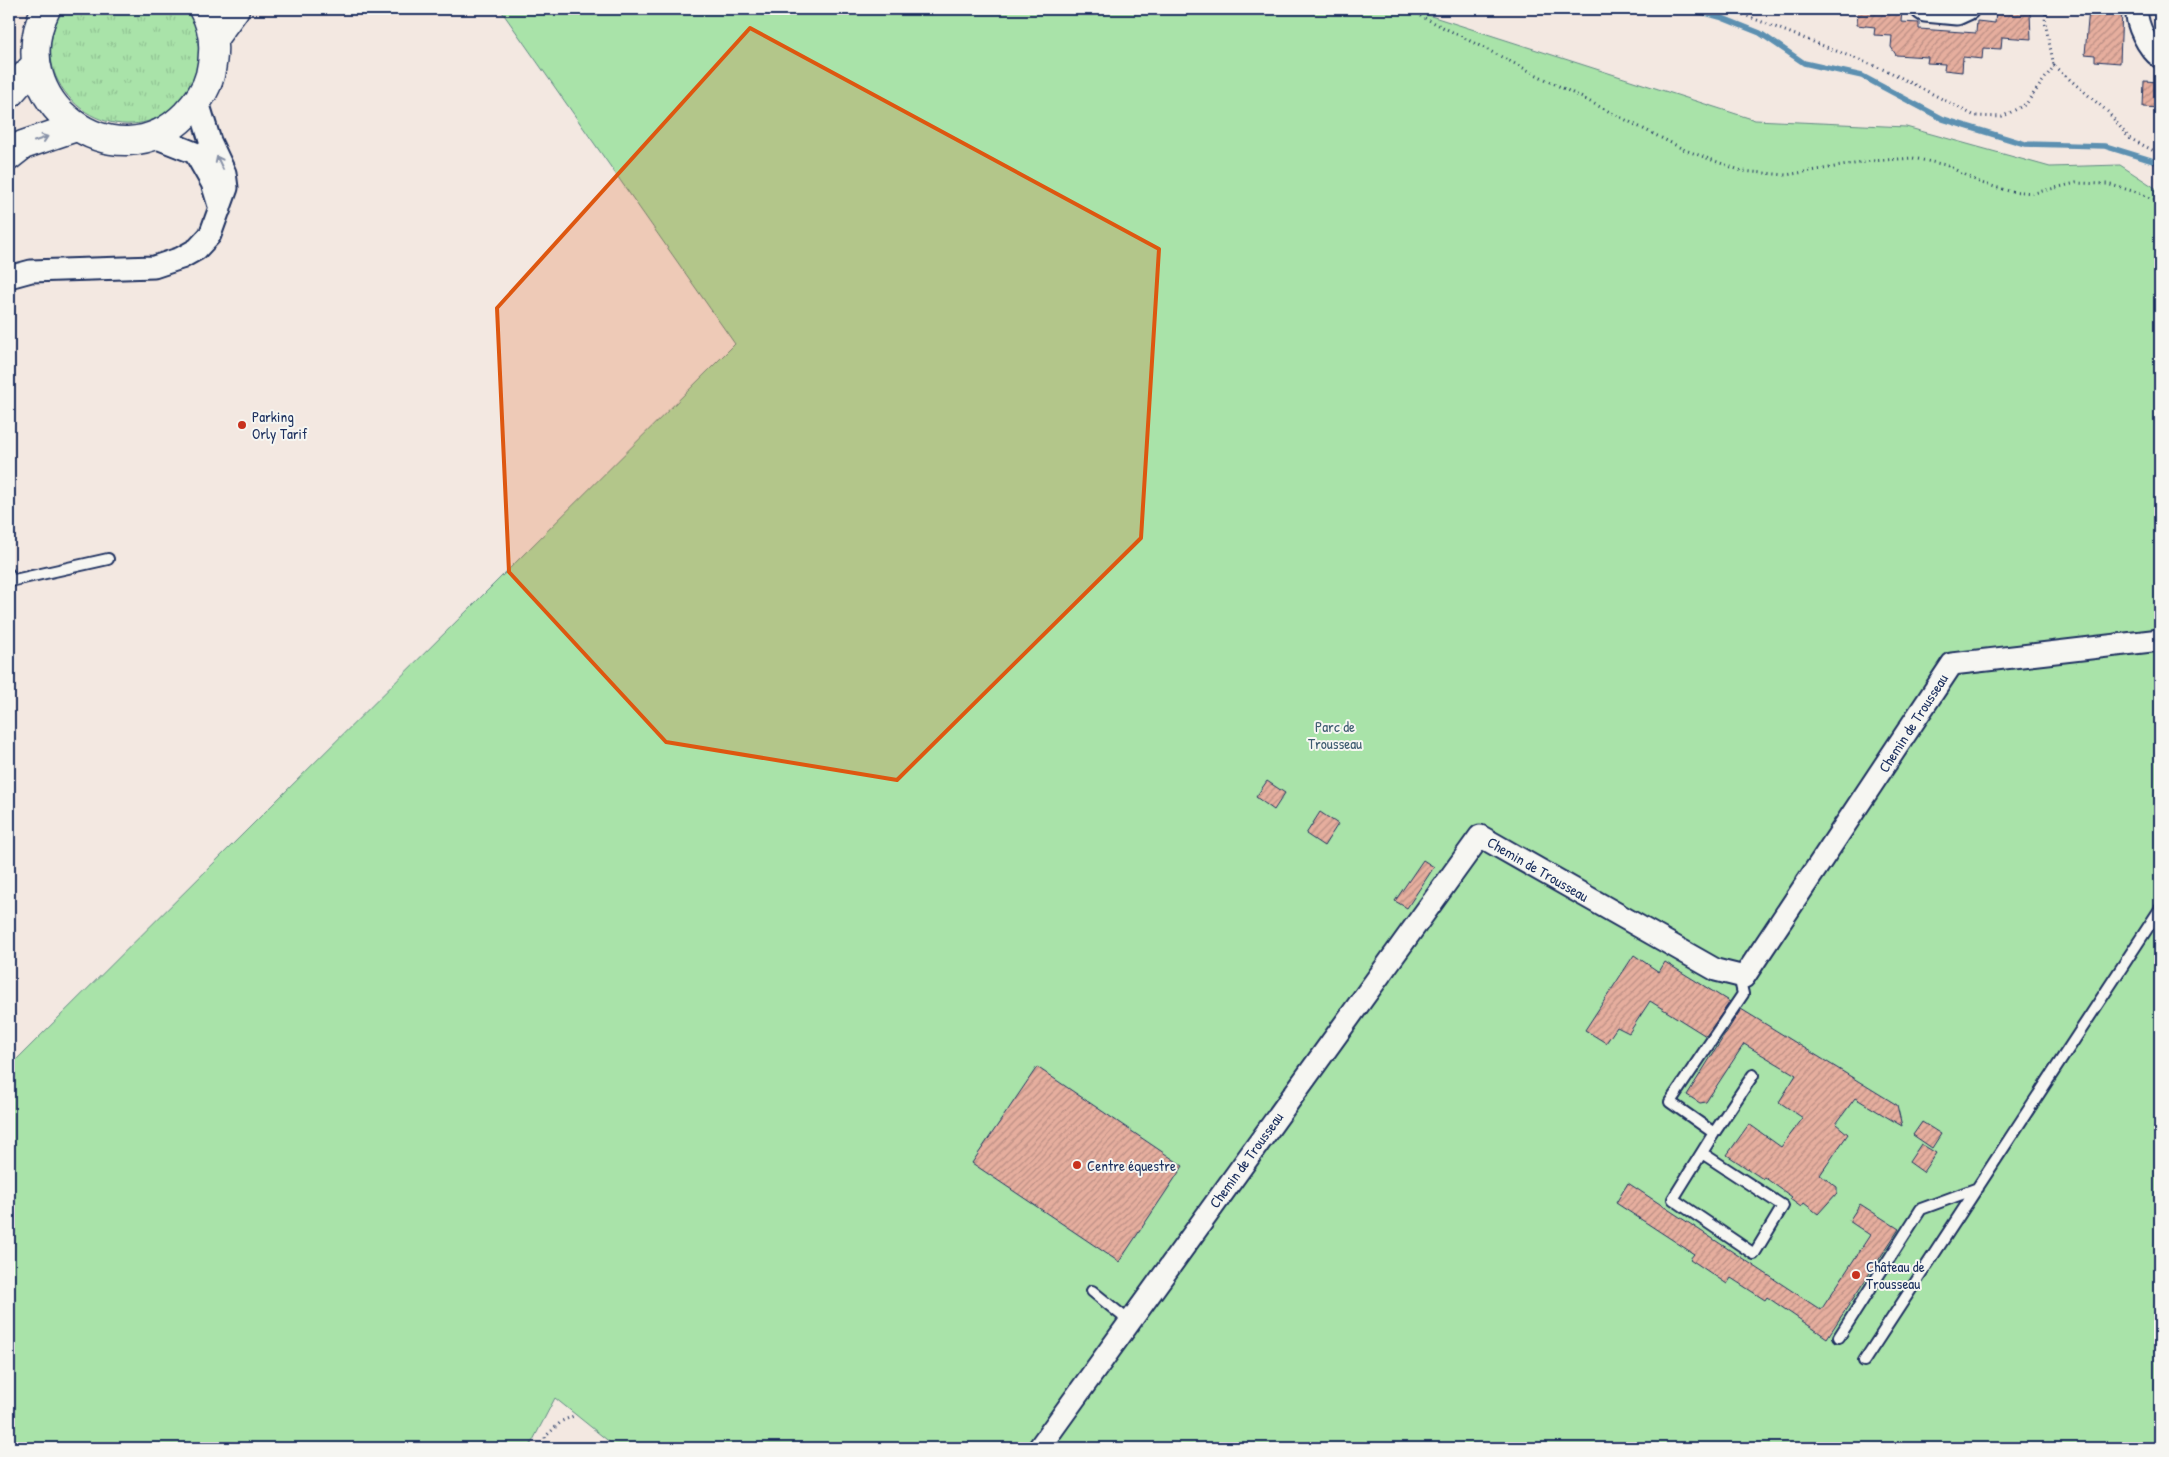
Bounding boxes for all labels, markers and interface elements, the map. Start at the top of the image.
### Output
one-way arrow [32,133,48,143]
one-way arrow [215,156,224,171]
place label: Parking Orly Tarif [252,406,308,444]
marker: Parking Orly Tarif [236,419,248,431]
street label: Chemin de Trousseau [1873,670,1953,776]
park label: Parc de Trousseau [1308,716,1362,754]
street label: Chemin de Trousseau [1483,831,1593,907]
street label: Chemin de Trousseau [1204,1108,1288,1212]
place label: Centre équestre [1087,1155,1176,1176]
marker: Centre équestre [1071,1159,1083,1171]
place label: Château de Trousseau [1866,1256,1925,1294]
marker: Château de Trousseau [1850,1269,1862,1281]

